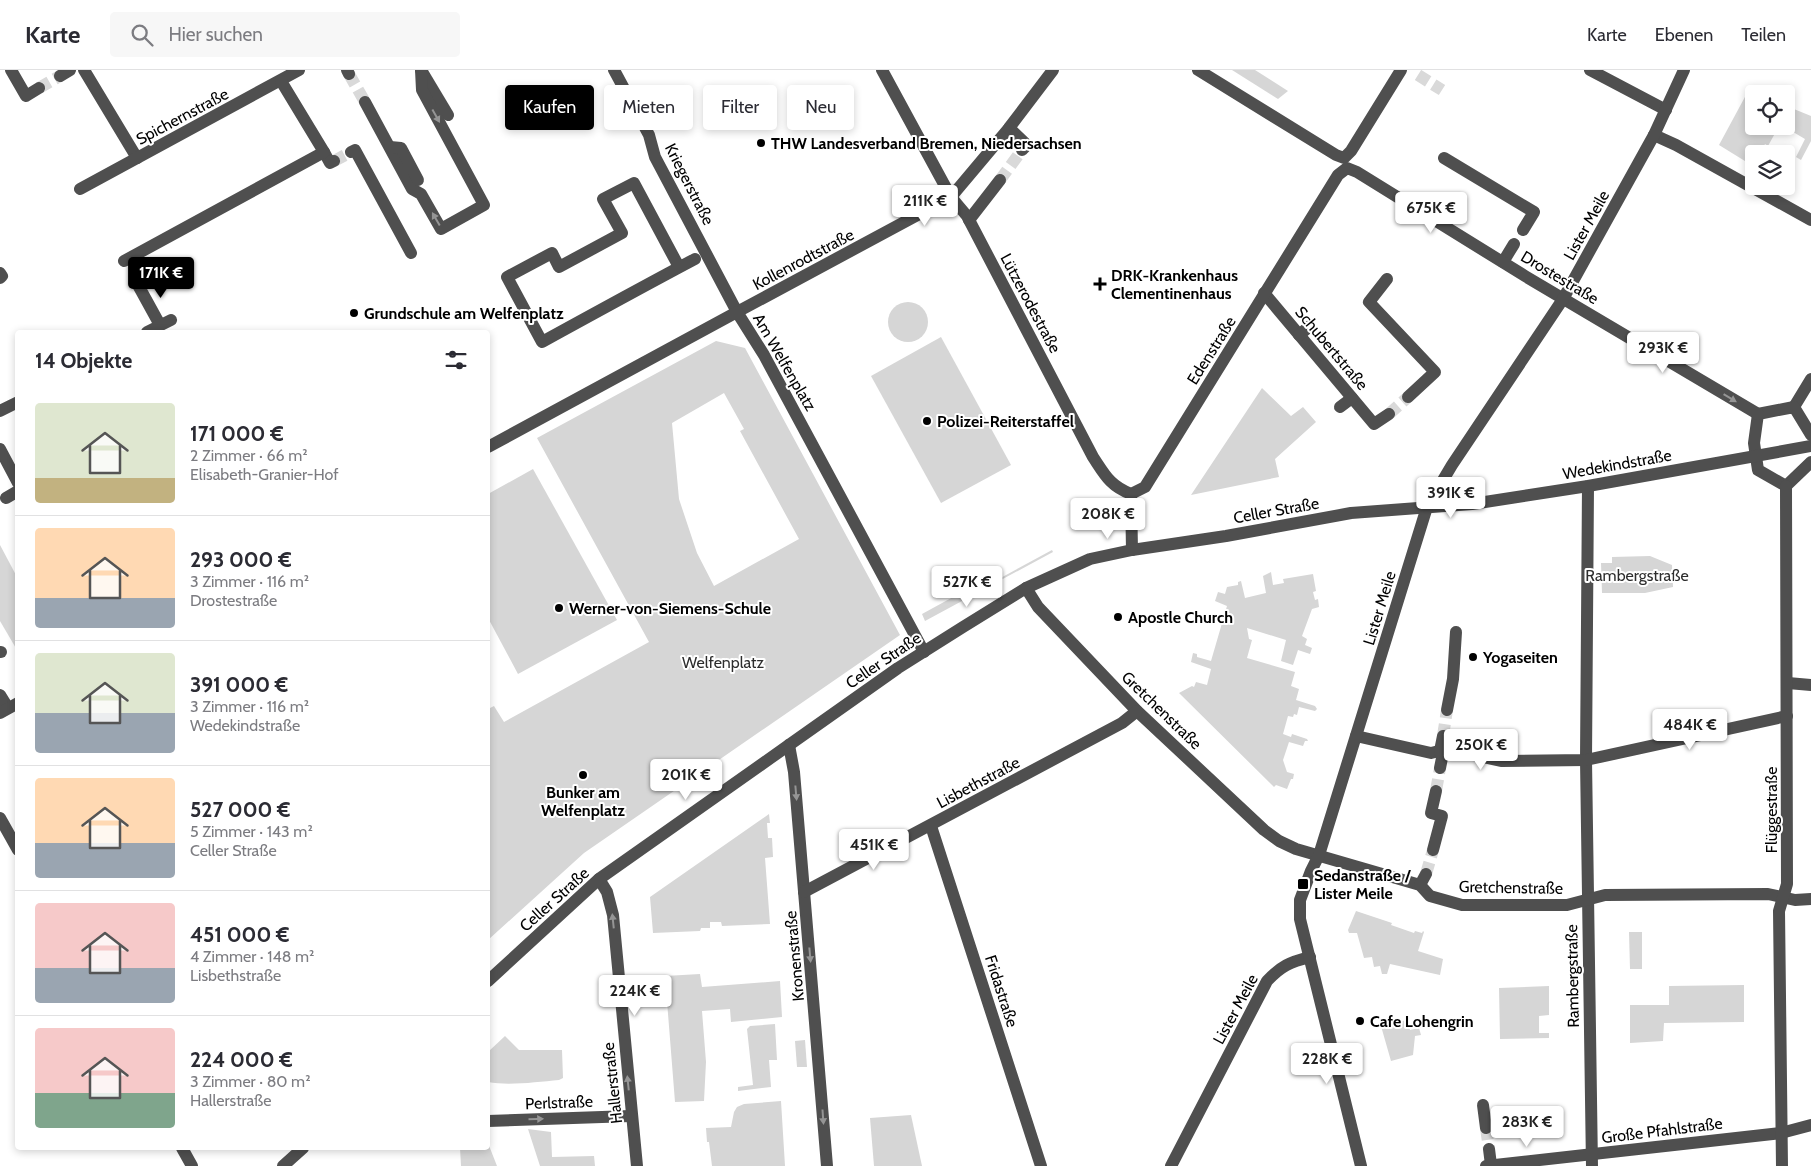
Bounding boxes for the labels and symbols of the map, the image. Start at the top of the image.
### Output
street label: Spichernstraße [133,84,232,149]
one-way arrow [432,108,440,123]
place label: THW Landesverband Bremen, Niedersachsen [771,134,1082,153]
marker: THW Landesverband Bremen, Niedersachsen [755,137,767,149]
street label: Kriegerstraße [661,140,718,228]
pin: 211K € [884,184,966,227]
street label: Lister Meile [1560,187,1613,263]
pin: 675K € [1390,191,1472,234]
one-way arrow [431,213,440,226]
street label: Kollenrodtstraße [749,225,857,294]
street label: Drostestraße [1517,247,1602,308]
street label: Lützerodestraße [996,250,1065,356]
pin: 171K € [120,256,202,299]
place label: DRK-Krankenhaus Clementinenhaus [1111,266,1238,303]
marker: DRK-Krankenhaus Clementinenhaus [1093,277,1107,291]
street label: Schubertstraße [1291,303,1372,394]
place label: Grundschule am Welfenplatz [364,304,564,323]
marker: Grundschule am Welfenplatz [348,307,360,319]
street label: Am Welfenplatz [749,310,820,415]
street label: Edenstraße [1183,313,1240,388]
pin: 293K € [1622,332,1704,374]
one-way arrow [1724,393,1737,402]
place label: Polizei-Reiterstaffel [937,412,1074,431]
marker: Polizei-Reiterstaffel [921,415,933,427]
street label: Wedekindstraße [1561,446,1673,483]
pin: 391K € [1410,476,1492,519]
street label: Celler Straße [1232,494,1320,527]
pin: 208K € [1067,498,1149,540]
pin: 527K € [926,566,1008,608]
park label: Rambergstraße [1585,566,1689,585]
street label: Lister Meile [1359,569,1400,647]
place label: Werner-von-Siemens-Schule [569,599,771,618]
marker: Werner-von-Siemens-Schule [553,602,565,614]
place label: Apostle Church [1128,608,1233,627]
marker: Apostle Church [1112,611,1124,623]
street label: Celler Straße [842,628,924,693]
place label: Yogaseiten [1482,648,1558,667]
marker: Yogaseiten [1467,651,1479,663]
park label: Welfenplatz [682,653,764,672]
street label: Gretchenstraße [1118,667,1206,753]
pin: 484K € [1649,708,1731,751]
pin: 250K € [1440,728,1522,771]
street label: Lisbethstraße [934,753,1023,812]
pin: 201K € [645,758,727,801]
street label: Flüggestraße [1762,767,1781,853]
marker: Bunker am Welfenplatz [577,769,589,781]
place label: Bunker am Welfenplatz [541,783,625,820]
one-way arrow [792,785,800,801]
pin: 451K € [833,828,915,871]
street label: Celler Straße [516,863,593,935]
place label: Sedanstraße / Lister Meile [1314,866,1412,903]
marker: Sedanstraße / Lister Meile [1296,877,1310,891]
street label: Gretchenstraße [1459,877,1563,898]
street label: Kronenstraße [781,910,808,1002]
one-way arrow [609,913,617,929]
street label: Rambergstraße [1562,924,1583,1028]
one-way arrow [806,947,814,963]
street label: Fridastraße [981,953,1022,1030]
street label: Lister Meile [1209,971,1262,1047]
pin: 224K € [594,974,676,1017]
place label: Cafe Lohengrin [1370,1012,1474,1031]
marker: Cafe Lohengrin [1354,1015,1366,1027]
street label: Hallerstraße [599,1041,626,1124]
pin: 228K € [1286,1042,1368,1085]
one-way arrow [624,1074,632,1090]
street label: Perlstraße [525,1092,593,1113]
pin: 283K € [1486,1106,1568,1148]
one-way arrow [819,1109,827,1125]
street label: Große Pfahlstraße [1601,1114,1724,1147]
one-way arrow [528,1115,544,1123]

